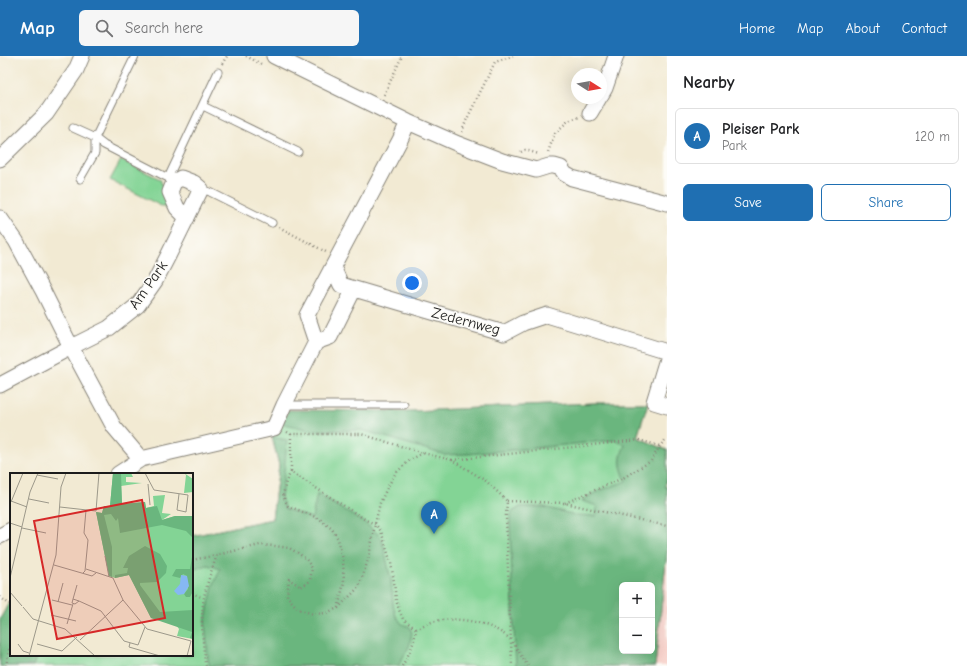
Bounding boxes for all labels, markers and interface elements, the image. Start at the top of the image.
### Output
search box [79,10,359,46]
text: Map [20,17,55,39]
icon: search [93,17,115,39]
text: Search here [125,19,203,37]
text: Home [739,20,775,37]
text: Map [797,20,823,37]
text: About [845,20,880,37]
text: Contact [902,20,947,37]
north arrow [571,68,607,104]
text: Nearby [683,73,734,92]
text: Pleiser Park [722,120,799,138]
text: A [693,129,701,144]
text: 120 m [915,129,950,144]
text: Park [722,138,747,153]
button: Save [683,184,813,221]
button: Share [821,184,951,221]
street label: Am Park [125,257,172,313]
your location [402,273,422,293]
street label: Zedernweg [430,303,502,339]
inset map [10,473,193,656]
pin: A [421,501,447,534]
map controls [619,582,655,654]
button: + [619,582,655,618]
button: − [619,618,655,654]

